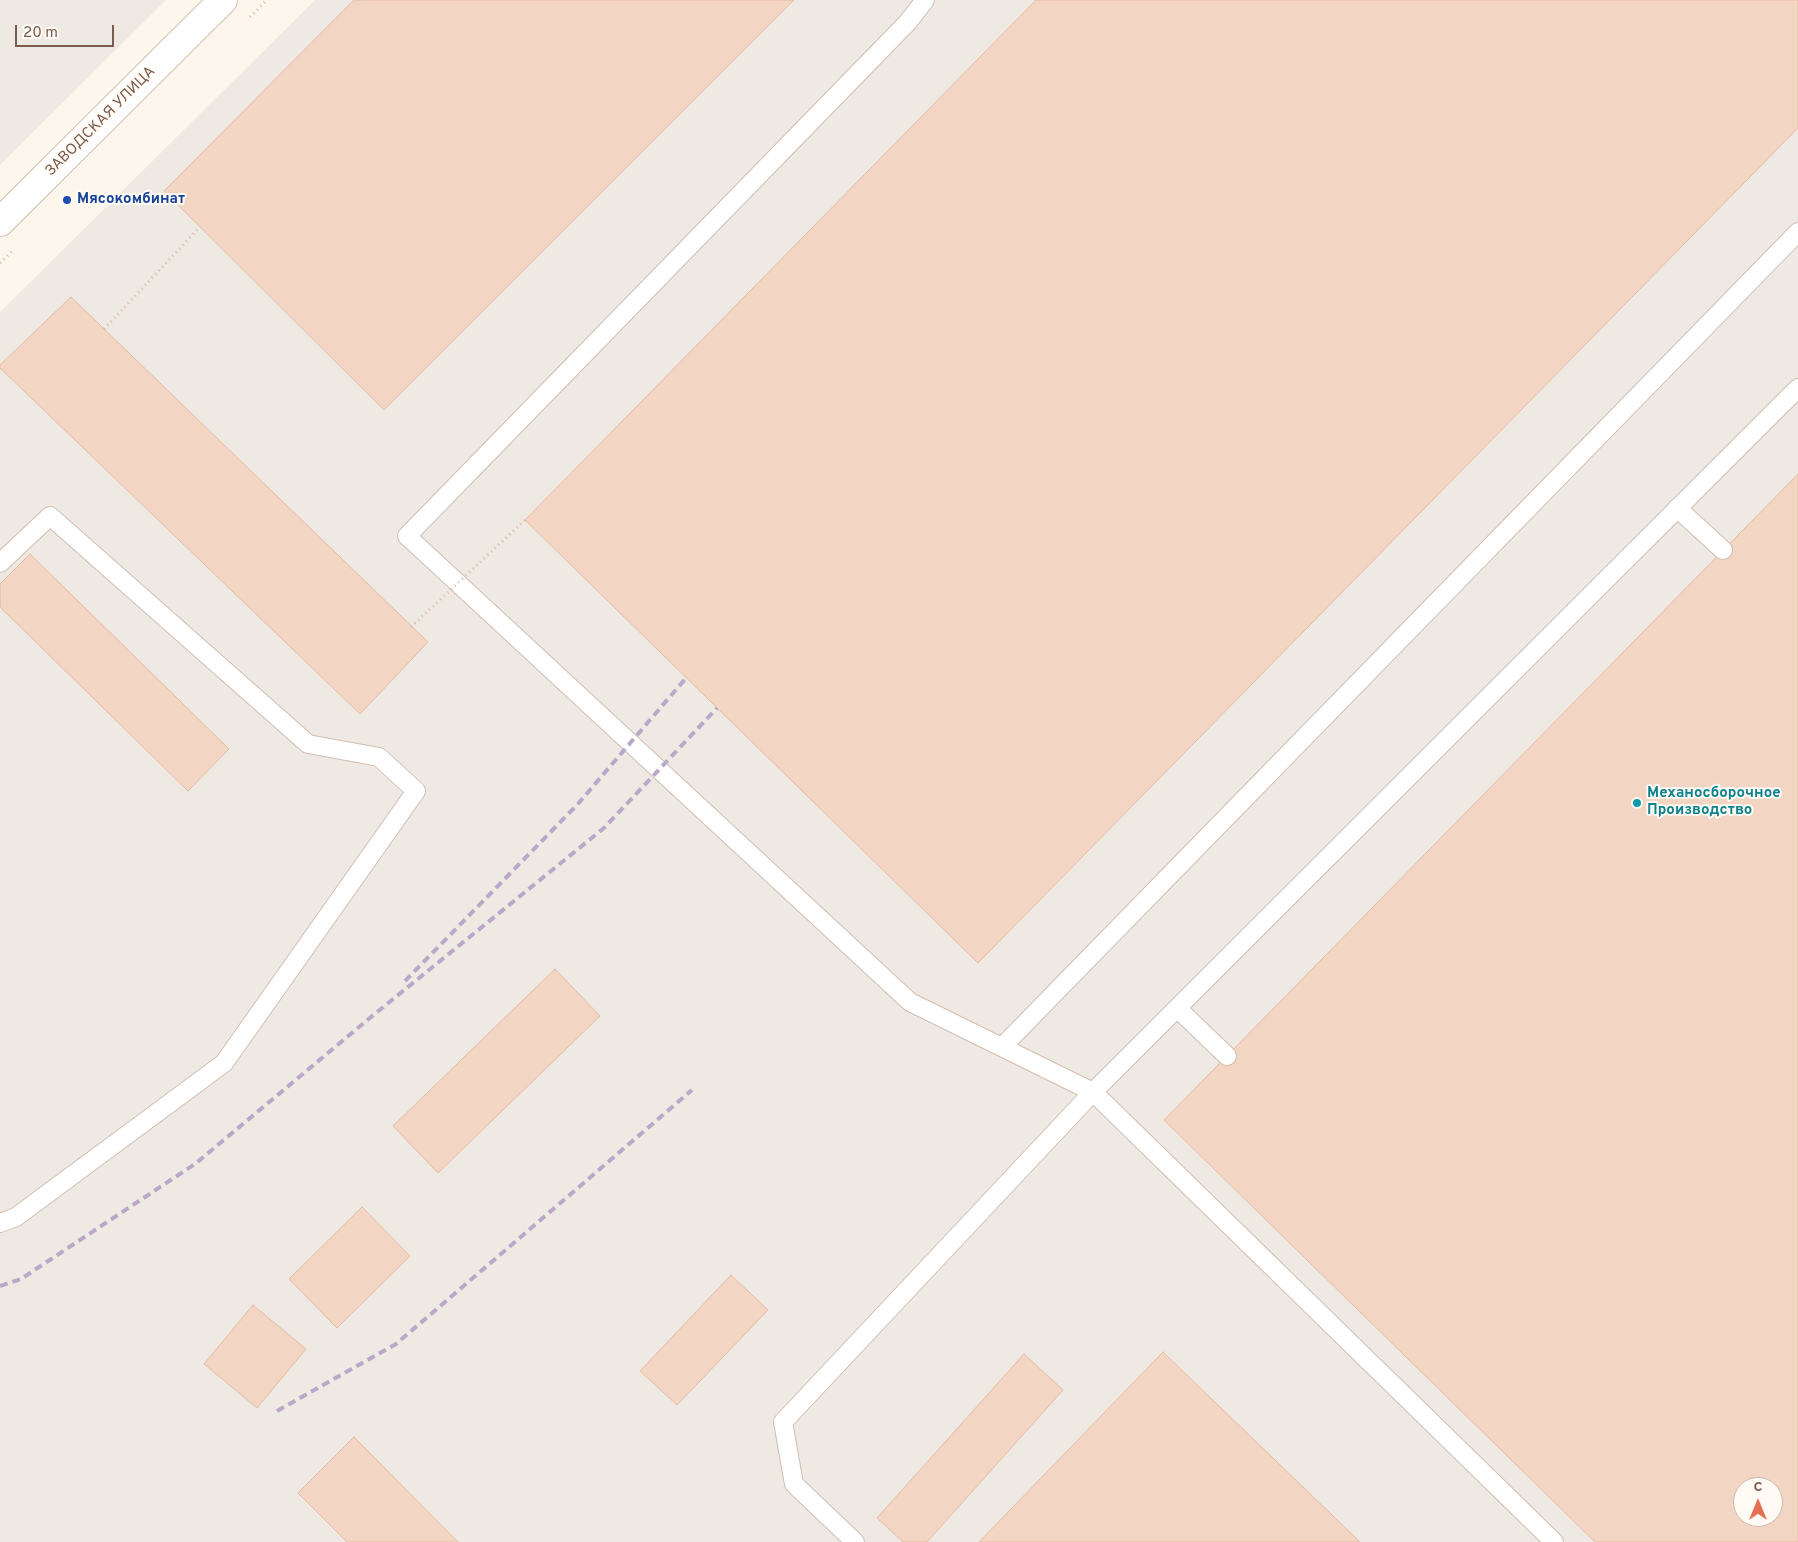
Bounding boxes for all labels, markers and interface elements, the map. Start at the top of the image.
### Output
scale bar [18,15,116,47]
text: 20 m [23,24,58,43]
street label: ЗАВОДСКАЯ УЛИЦА [42,63,160,181]
place label: Мясокомбинат [77,191,185,209]
marker: Мясокомбинат [61,194,73,206]
place label: Механосборочное Производство [1647,785,1781,820]
marker: Механосборочное Производство [1631,797,1643,809]
north arrow [1733,1477,1783,1527]
text: С [1754,1479,1762,1496]

